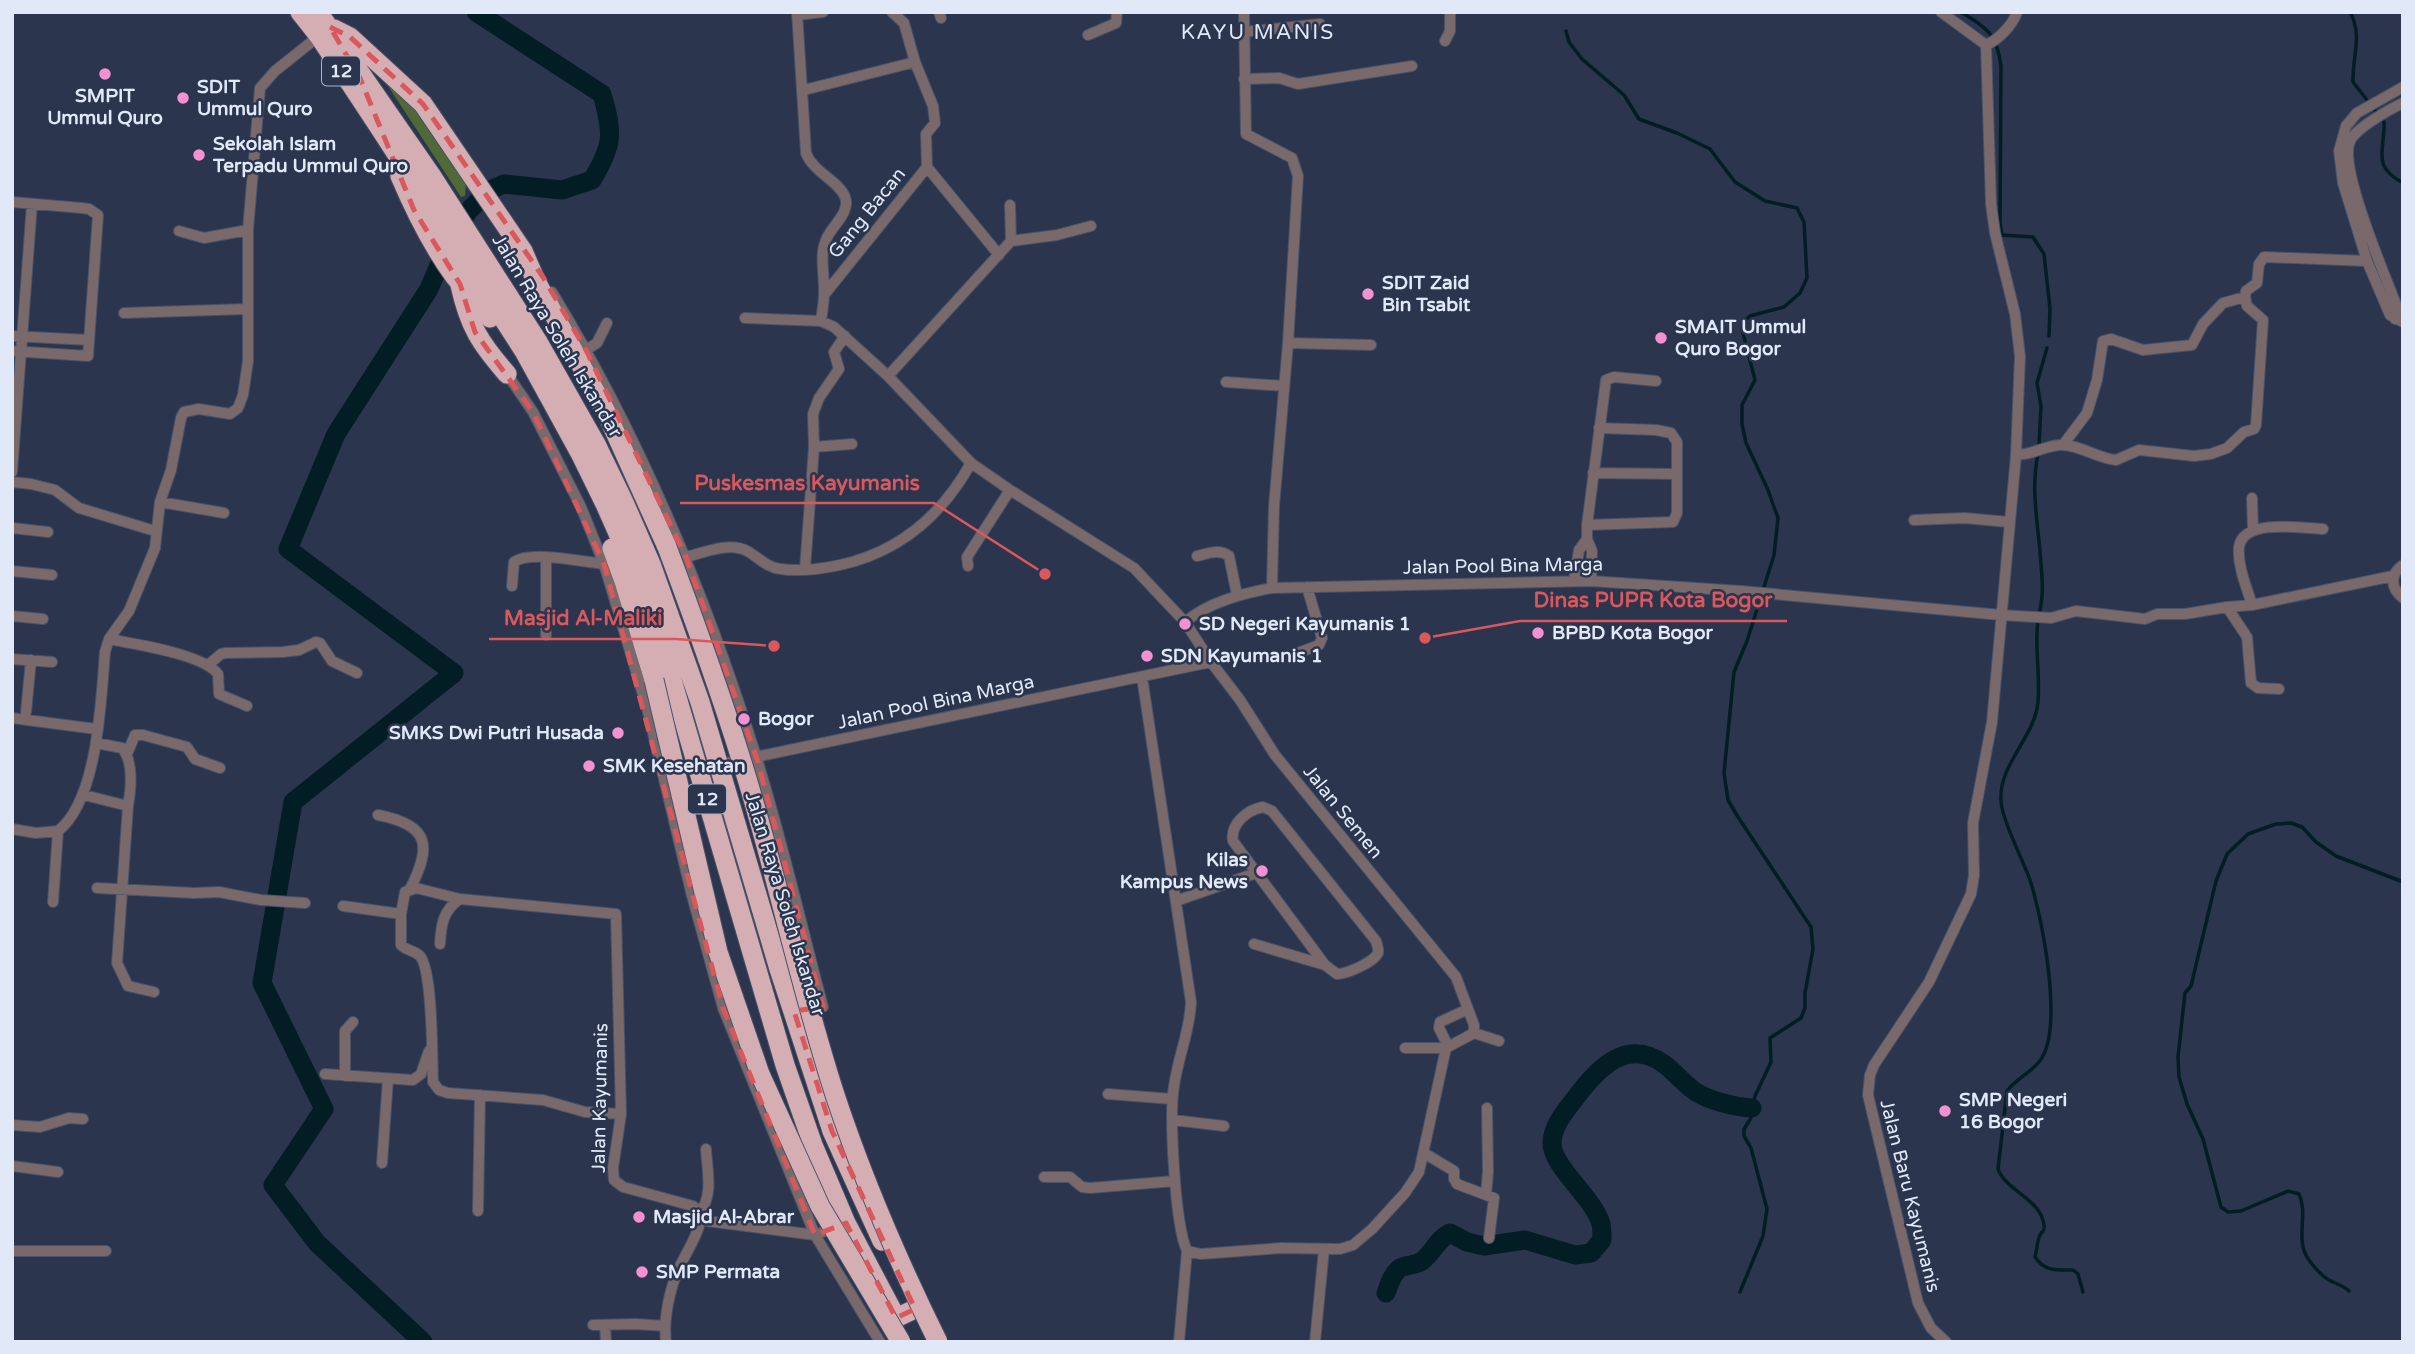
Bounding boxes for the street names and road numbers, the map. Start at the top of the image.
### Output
road number: 12 [322,56,360,86]
street label: Gang Bacan [824,163,910,263]
street label: Jalan Raya Soleh Iskandar [488,230,627,442]
street label: Jalan Pool Bina Marga [1403,553,1603,579]
street label: Jalan Pool Bina Marga [836,670,1036,734]
street label: Jalan Semen [1299,761,1387,863]
road number: 12 [688,784,726,814]
street label: Jalan Raya Soleh Iskandar [740,789,830,1019]
street label: Jalan Kayumanis [588,1023,612,1173]
street label: Jalan Baru Kayumanis [1875,1097,1945,1295]

